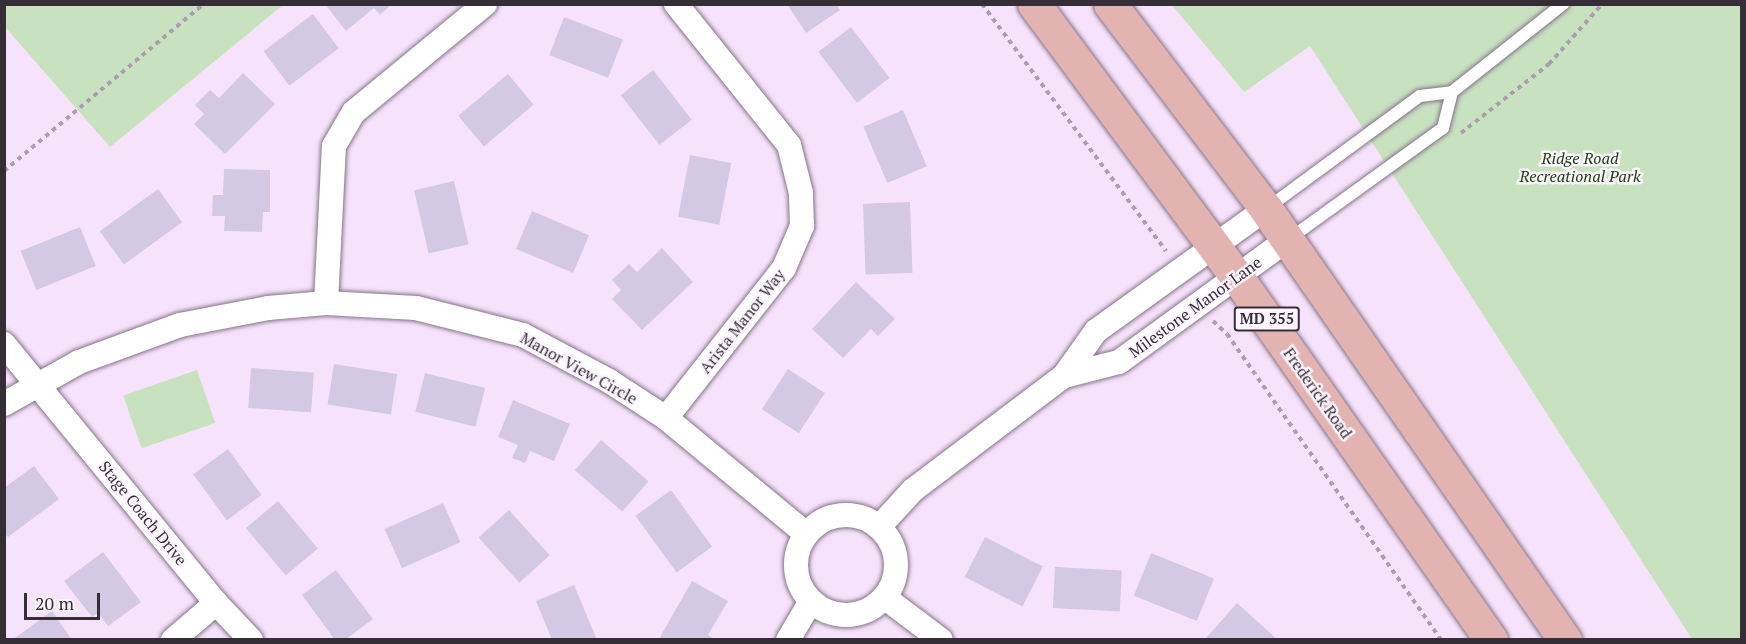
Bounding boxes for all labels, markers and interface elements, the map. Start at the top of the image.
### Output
park label: Ridge Road Recreational Park [1519,148,1641,186]
street label: Milestone Manor Lane [1125,252,1265,362]
street label: Arista Manor Way [695,265,789,377]
road number: MD 355 [1232,307,1302,331]
street label: Manor View Circle [517,328,641,408]
street label: Frederick Road [1280,344,1356,442]
street label: Stage Coach Drive [95,457,191,569]
scale bar [27,581,104,619]
text: 20 m [35,591,74,615]

